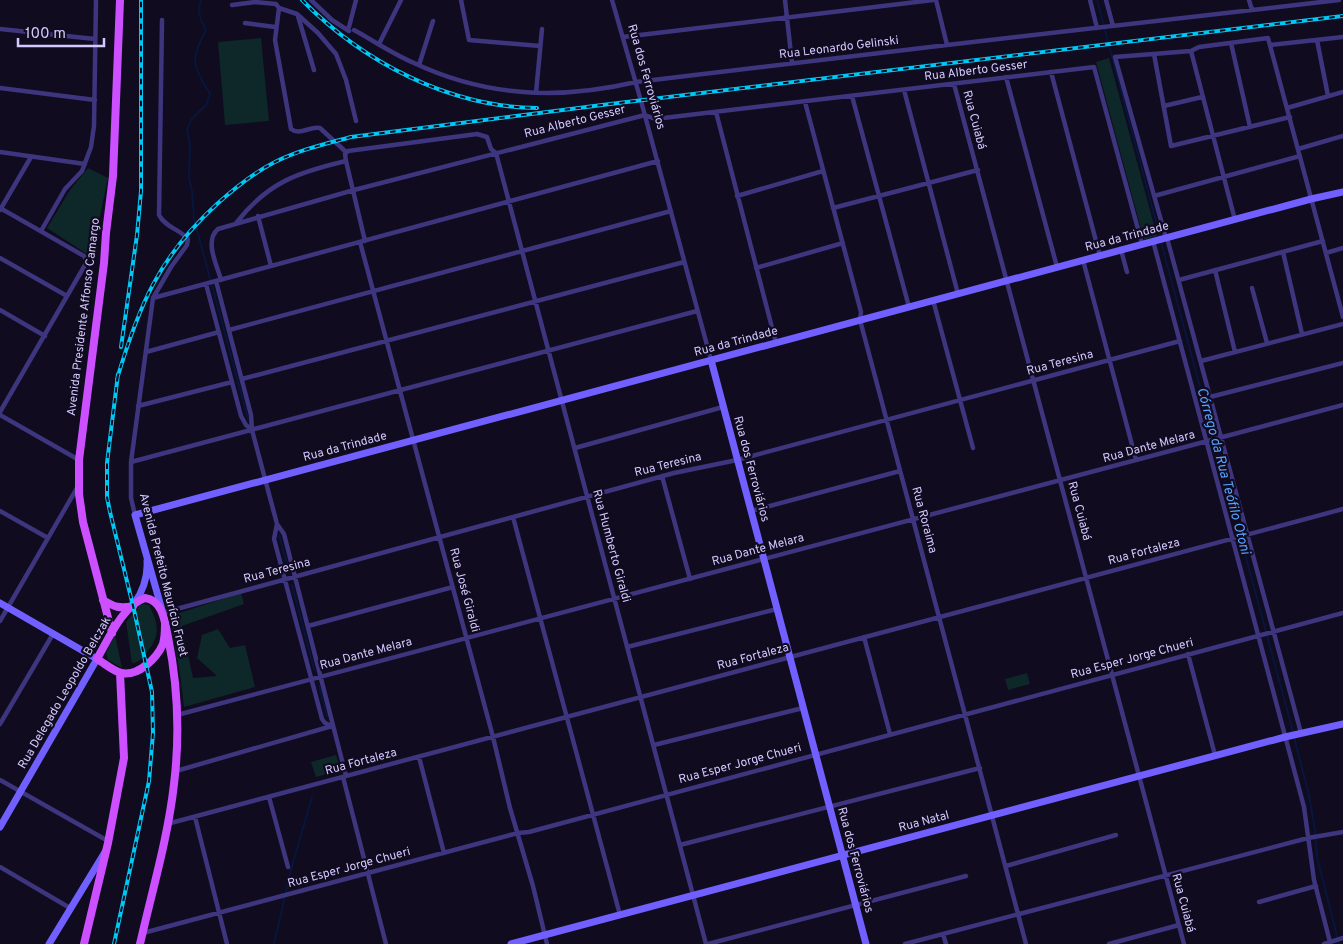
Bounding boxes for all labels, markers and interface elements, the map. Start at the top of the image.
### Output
scale bar [18,15,104,47]
street label: Rua dos Ferroviários [623,22,669,132]
text: 100 m [25,25,66,44]
street label: Rua Leonardo Gelinski [778,33,900,63]
street label: Rua Alberto Gesser [923,57,1029,85]
street label: Rua Cuiabá [958,89,990,151]
street label: Rua Alberto Gesser [523,102,628,142]
street label: Avenida Presidente Affonso Camargo [64,217,104,417]
street label: Rua da Trindade [1083,218,1171,256]
street label: Rua da Trindade [692,323,780,361]
street label: Rua Teresina [1025,346,1095,380]
water label: Córrego da Rua Teófilo Otoni [1192,386,1254,558]
street label: Rua dos Ferroviários [729,414,773,524]
street label: Rua Dante Melara [1101,427,1197,467]
street label: Rua da Trindade [301,428,389,466]
street label: Rua Teresina [633,449,703,481]
street label: Rua Cuiabá [1063,480,1095,542]
street label: Rua Roraima [907,485,941,555]
street label: Rua Humberto Giraldi [588,488,634,604]
street label: Avenida Prefeito Maurício Fruet [135,492,191,658]
street label: Rua Dante Melara [710,530,806,570]
street label: Rua Fortaleza [1106,535,1182,569]
street label: Rua José Giraldi [445,546,483,634]
street label: Rua Teresina [242,554,312,588]
street label: Rua Delegado Leopoldo Belczak [15,614,115,772]
street label: Rua Dante Melara [318,634,414,674]
street label: Rua Esper Jorge Chueri [1069,635,1195,683]
street label: Rua Fortaleza [715,640,791,674]
street label: Rua Esper Jorge Chueri [677,740,803,788]
street label: Rua Fortaleza [323,745,399,779]
street label: Rua dos Ferroviários [833,805,877,915]
street label: Rua Natal [897,808,951,836]
street label: Rua Esper Jorge Chueri [286,844,412,892]
street label: Rua Cuiabá [1167,872,1199,934]

